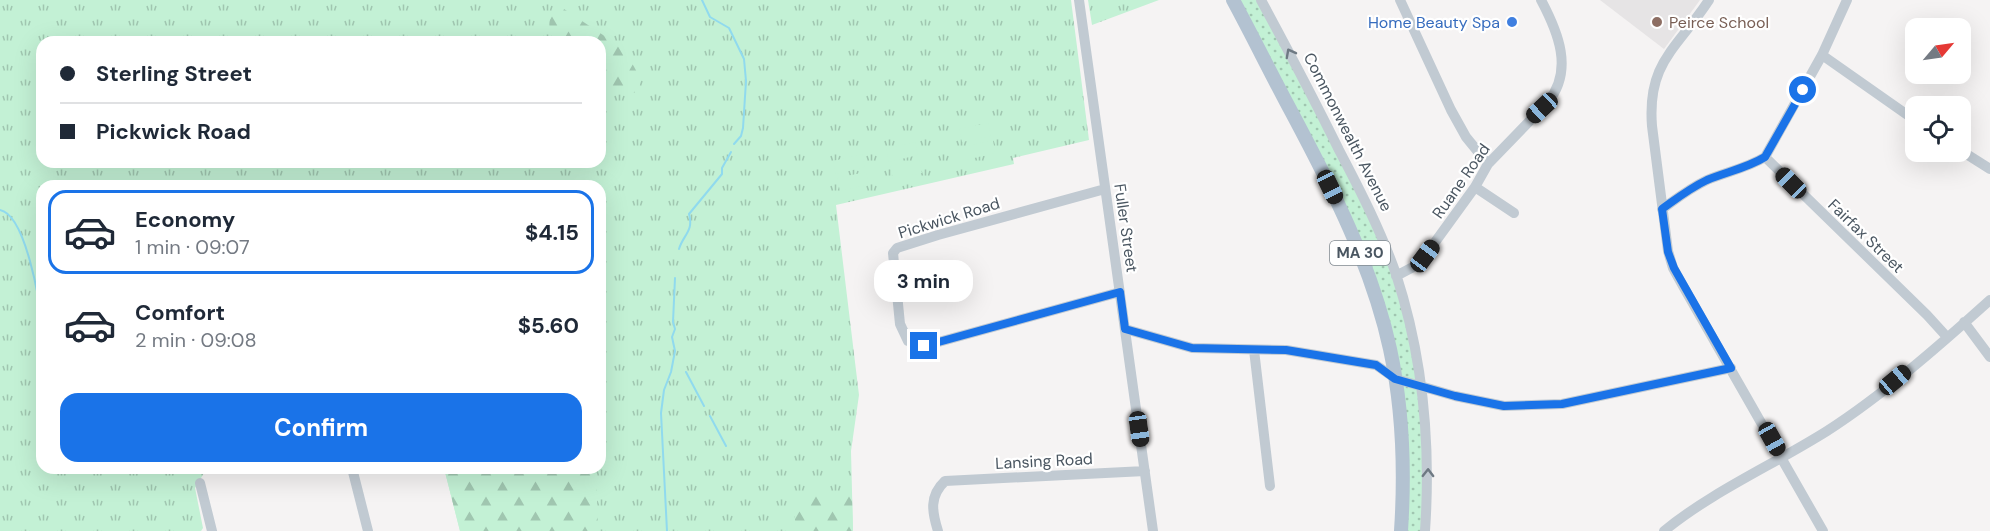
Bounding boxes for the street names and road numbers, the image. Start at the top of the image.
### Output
street label: Commonwealth Avenue [1299,49,1397,215]
street label: Ruane Road [1427,139,1495,223]
street label: Fuller Street [1109,182,1143,274]
street label: Pickwick Road [896,193,1002,243]
street label: Fairfax Street [1824,194,1908,278]
road number: MA 30 [1330,241,1390,265]
street label: Lansing Road [995,448,1093,474]

